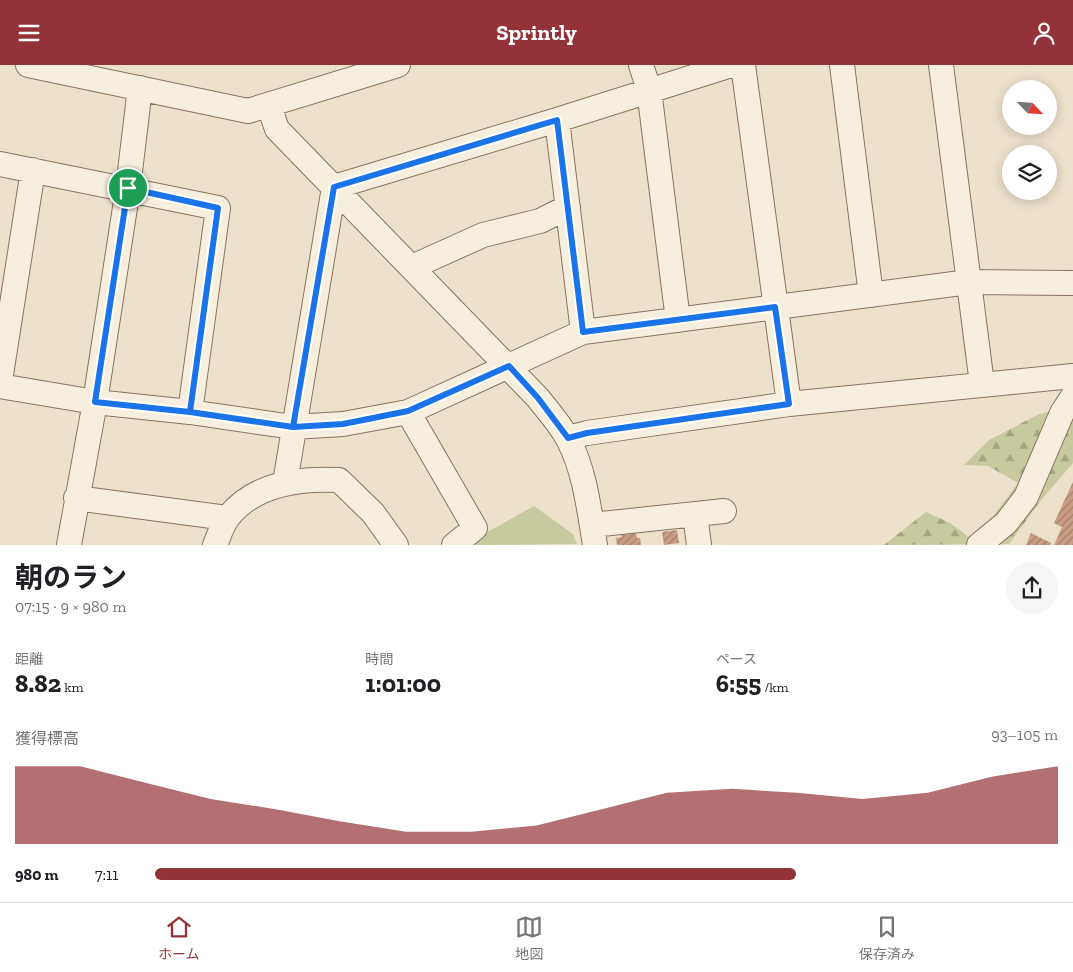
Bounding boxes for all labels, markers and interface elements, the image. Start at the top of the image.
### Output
icon: menu [15,19,43,47]
text: Sprintly [496,19,577,46]
icon: person [1030,19,1058,47]
north arrow [1002,80,1058,135]
map controls [1002,80,1057,200]
button: layers [1002,145,1057,200]
pin [107,167,149,209]
icon: arrive [114,174,142,202]
text: 朝のラン [15,561,127,594]
button: share [1006,562,1058,614]
text: 07:15 · 9 × 980 m [15,597,126,616]
text: 距離 [15,651,43,668]
text: 時間 [365,651,393,668]
text: ペース [716,651,757,668]
text: 8.82 [15,668,61,698]
text: 1:01:00 [365,668,441,698]
text: 6:55 [716,668,761,698]
text: km [61,679,84,696]
text: /km [761,679,789,696]
text: 93–105 m [991,725,1058,744]
text: 獲得標高 [15,729,79,748]
text: 980 m [15,865,58,884]
text: 7:11 [95,865,118,884]
tab: ホーム [158,913,199,963]
tab: 地図 [515,913,543,963]
tab: 保存済み [859,913,915,963]

